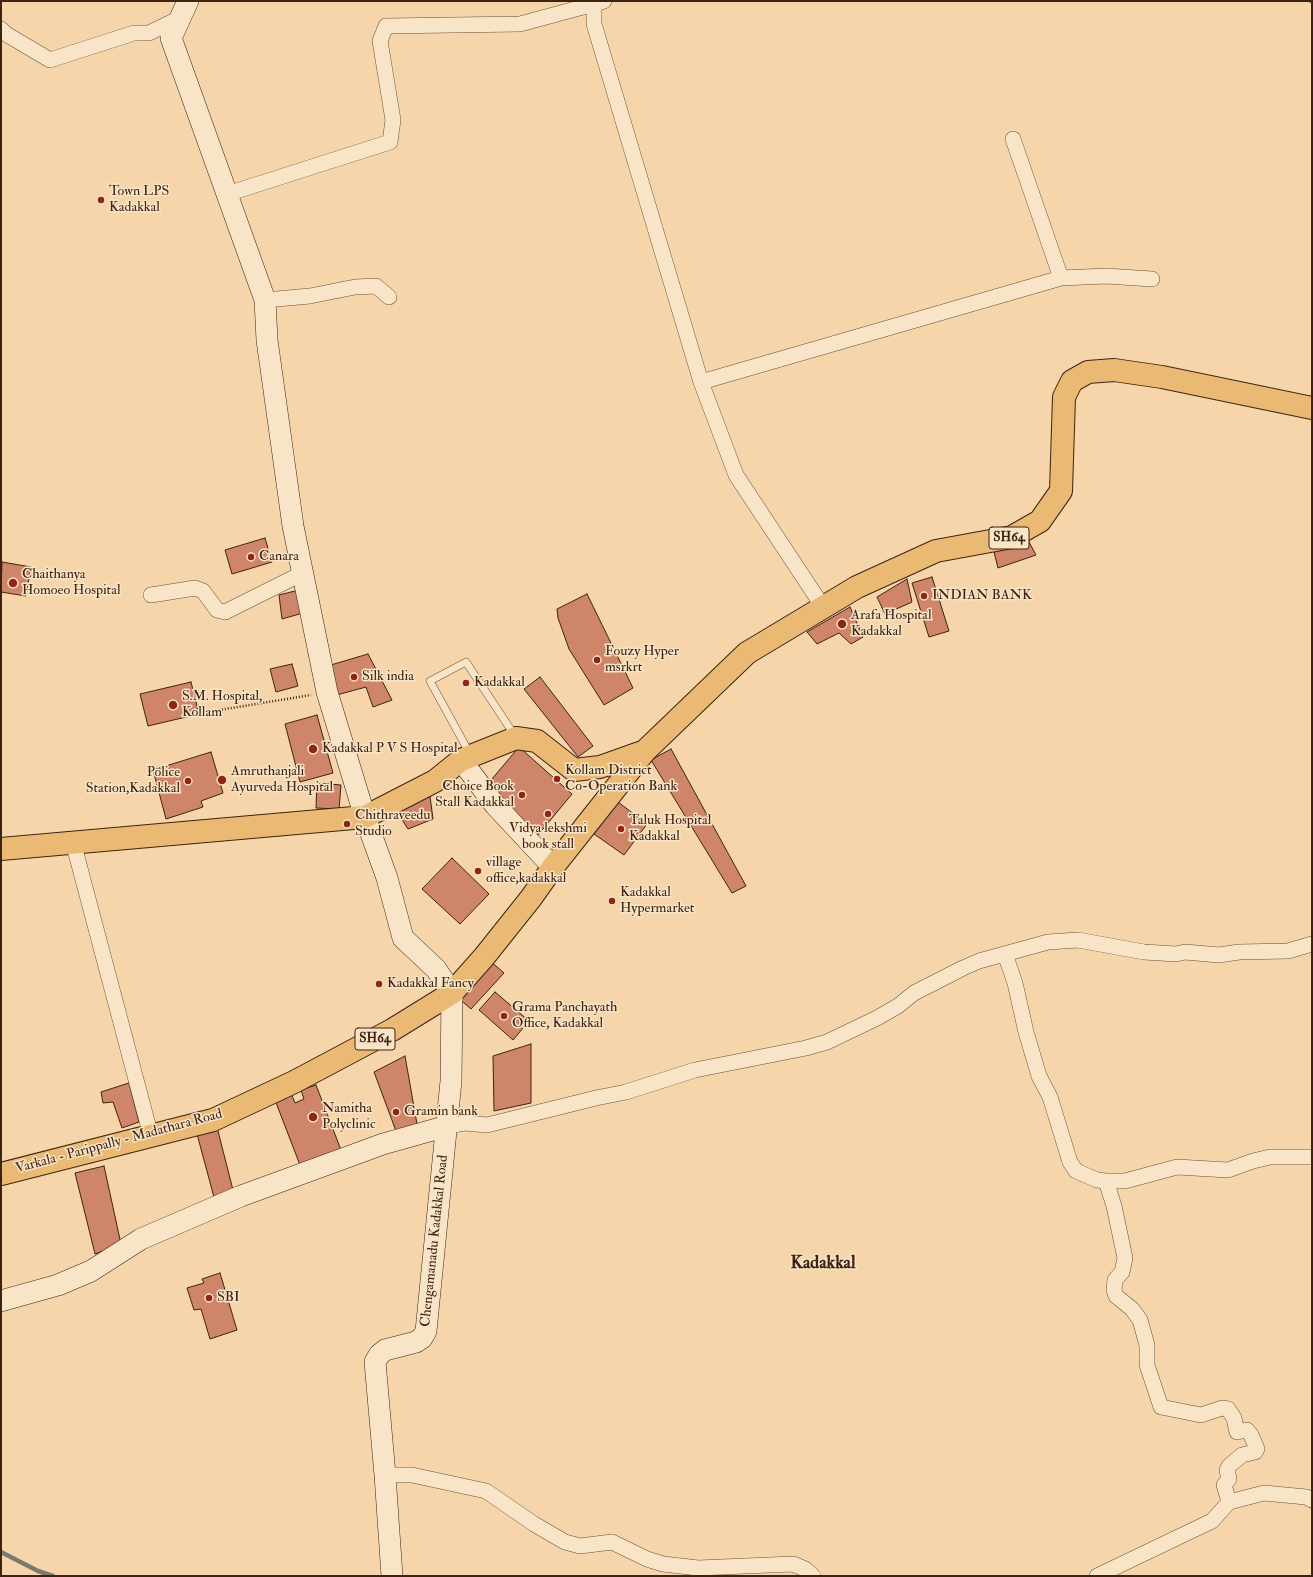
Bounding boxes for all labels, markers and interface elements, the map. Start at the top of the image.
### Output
place label: Town LPS Kadakkal [109,184,169,216]
marker: Town LPS Kadakkal [96,195,106,205]
road number: SH64 [989,527,1029,549]
place label: Canara [259,549,299,565]
marker: Canara [246,552,256,562]
place label: Chaithanya Homoeo Hospital [22,567,120,600]
marker: Chaithanya Homoeo Hospital [7,577,19,589]
place label: INDIAN BANK [932,588,1032,604]
marker: INDIAN BANK [919,591,929,601]
place label: Arafa Hospital Kadakkal [851,608,931,640]
marker: Arafa Hospital Kadakkal [836,618,848,630]
place label: Fouzy Hyper msrkrt [605,644,679,676]
marker: Fouzy Hyper msrkrt [592,655,602,665]
place label: Silk india [362,669,414,685]
marker: Silk india [349,672,359,682]
place label: Kadakkal [474,675,525,691]
marker: Kadakkal [461,678,471,688]
place label: S.M. Hospital, Kollam [182,689,262,722]
marker: S.M. Hospital, Kollam [167,699,179,711]
place label: Kadakkal P V S Hospital [322,741,458,757]
marker: Kadakkal P V S Hospital [307,743,319,755]
place label: Kollam District Co-Operation Bank [565,763,677,796]
place label: Amruthanjali Ayurveda Hospital [231,764,333,796]
place label: Police Station,Kadakkal [86,765,180,798]
marker: Amruthanjali Ayurveda Hospital [216,774,228,786]
marker: Kollam District Co-Operation Bank [552,774,562,784]
marker: Police Station,Kadakkal [183,776,193,786]
place label: Choice Book Stall Kadakkal [435,779,514,812]
marker: Choice Book Stall Kadakkal [517,790,527,800]
place label: Chithraveedu Studio [355,808,431,840]
marker: Vidya lekshmi book stall [543,809,553,819]
place label: Taluk Hospital Kadakkal [629,813,711,846]
marker: Chithraveedu Studio [342,819,352,829]
place label: Vidya lekshmi book stall [509,821,587,854]
marker: Taluk Hospital Kadakkal [616,824,626,834]
place label: village office,kadakkal [486,855,566,888]
marker: village office,kadakkal [473,866,483,876]
place label: Kadakkal Hypermarket [620,885,694,918]
marker: Kadakkal Hypermarket [607,896,617,906]
place label: Kadakkal Fancy [387,976,474,992]
marker: Kadakkal Fancy [374,979,384,989]
place label: Grama Panchayath Office, Kadakkal [512,1000,617,1032]
marker: Grama Panchayath Office, Kadakkal [499,1011,509,1021]
road number: SH64 [355,1028,395,1050]
place label: Namitha Polyclinic [322,1101,376,1134]
place label: Gramin bank [404,1104,478,1120]
street label: Varkala - Parippally - Madathara Road [14,1106,224,1178]
marker: Gramin bank [391,1107,401,1117]
marker: Namitha Polyclinic [307,1111,319,1123]
street label: Chengamanadu Kadakkal Road [418,1154,452,1328]
district label: Kadakkal [790,1253,856,1275]
place label: SBI [217,1290,240,1306]
marker: SBI [204,1293,214,1303]

